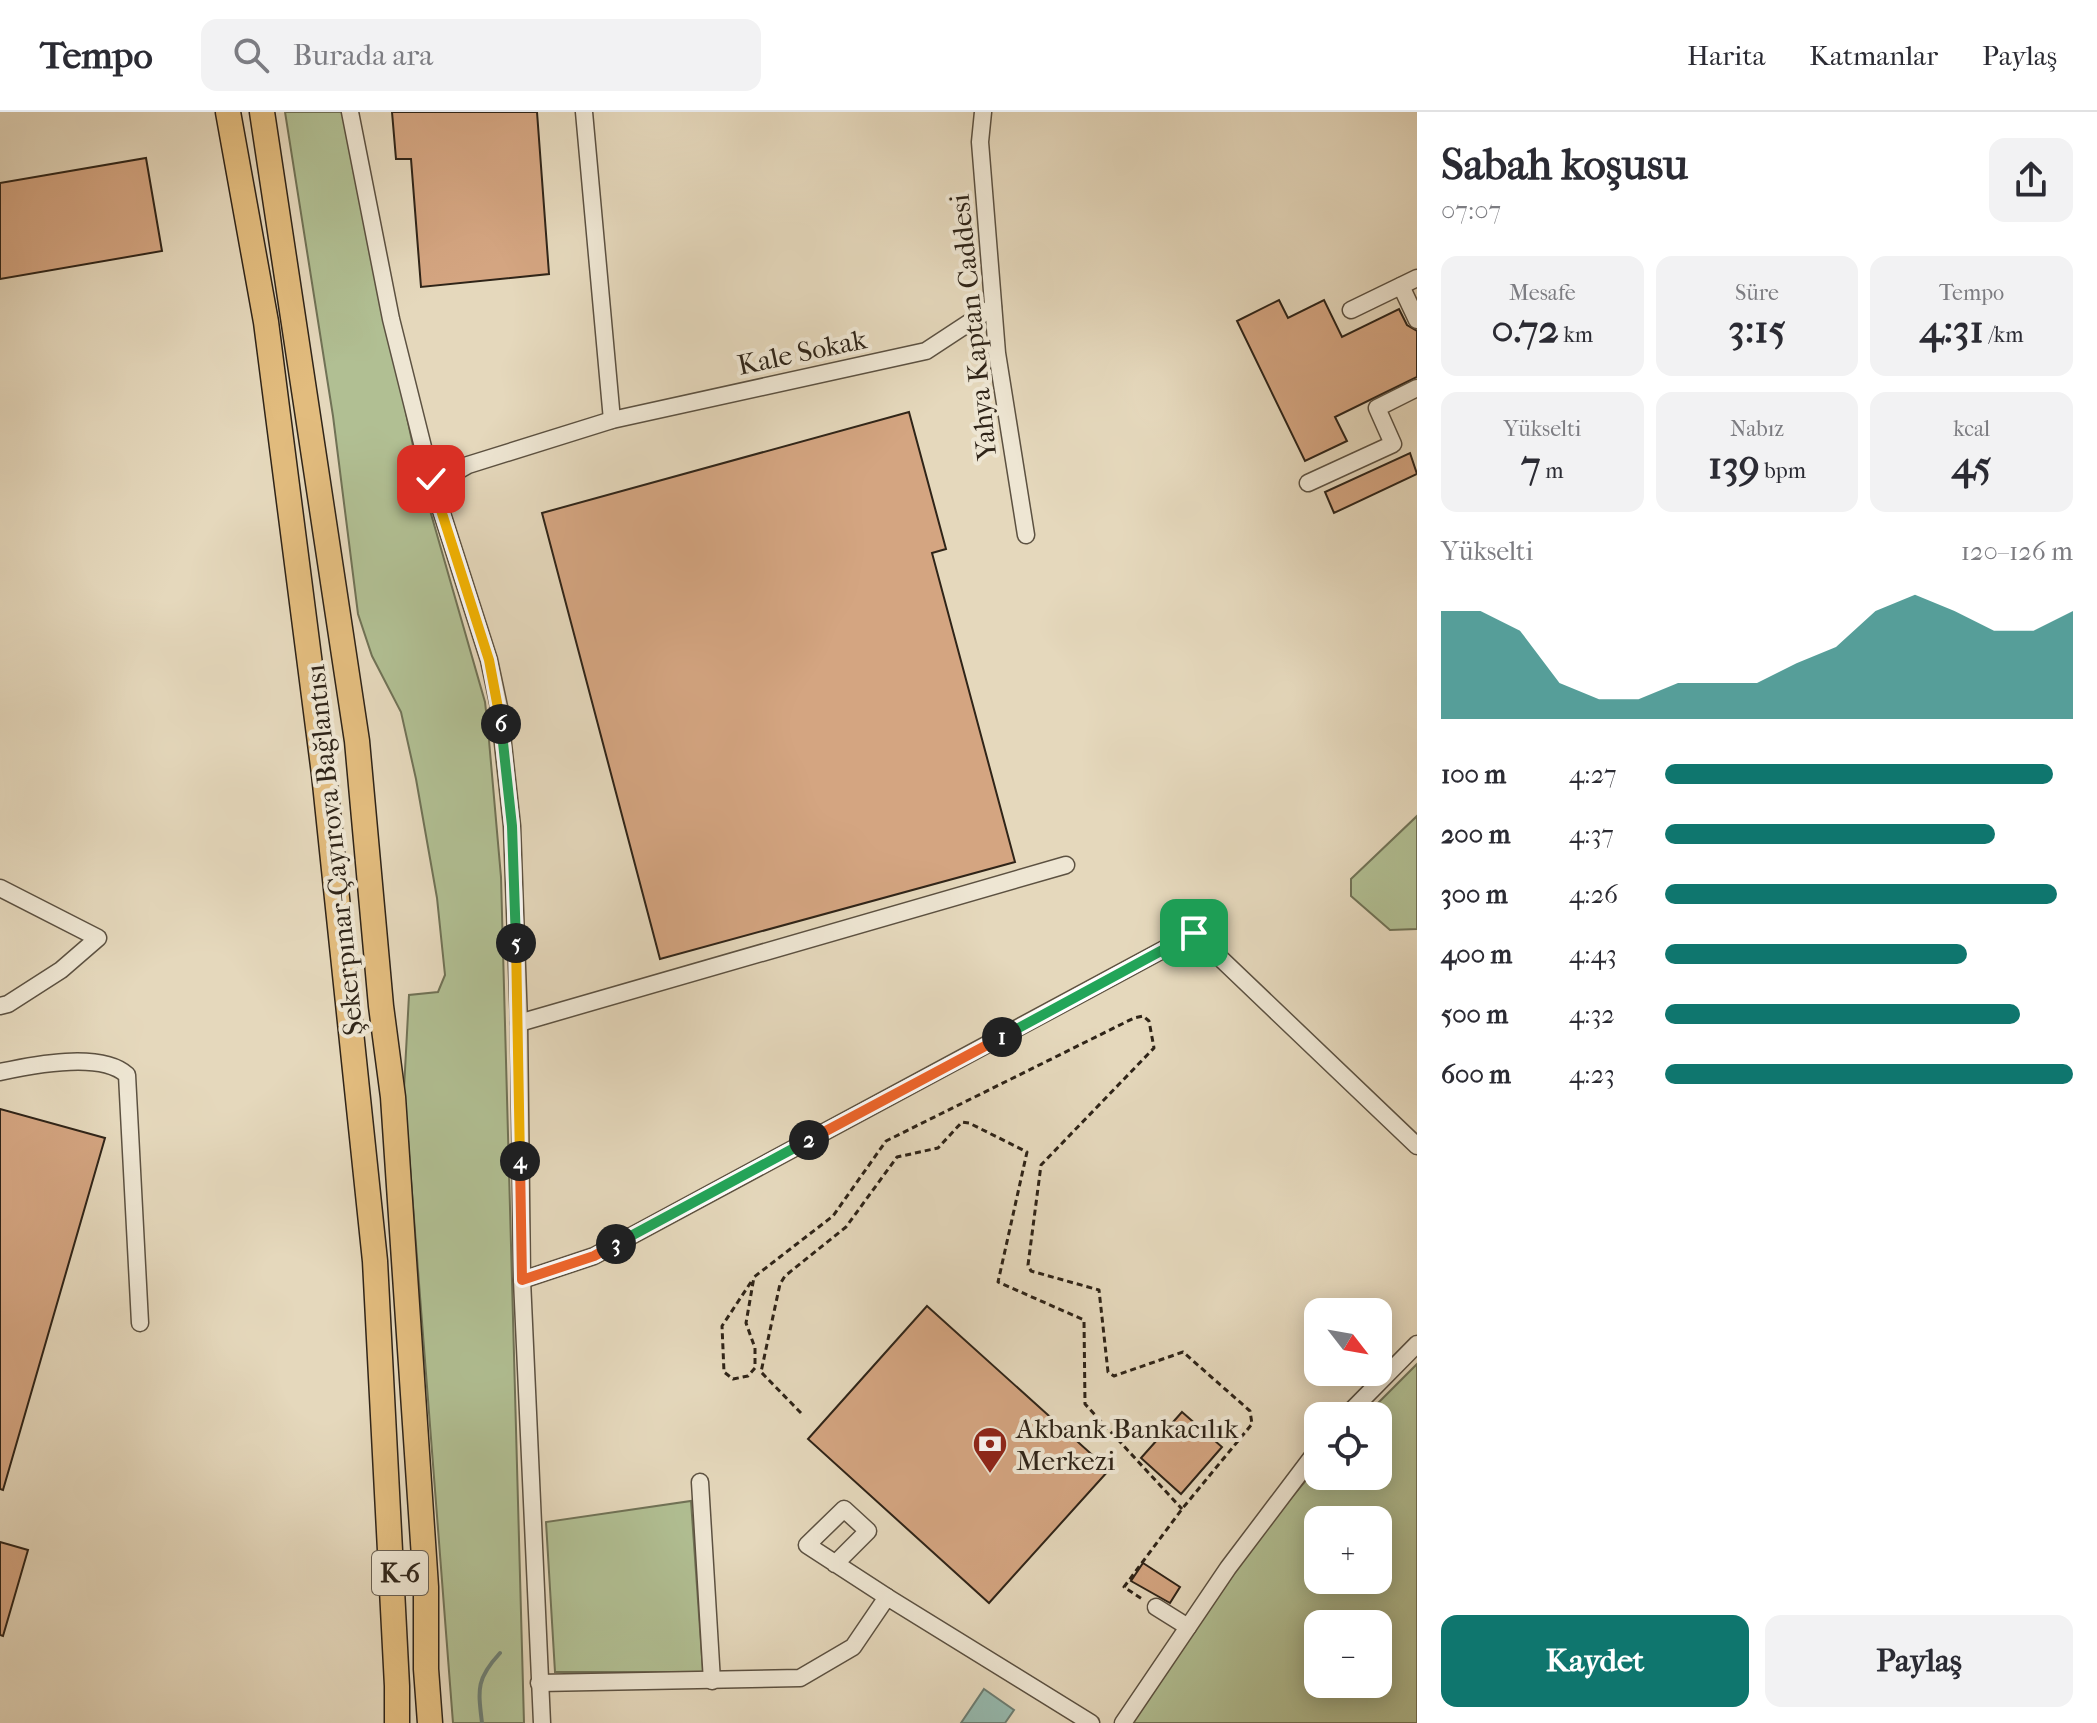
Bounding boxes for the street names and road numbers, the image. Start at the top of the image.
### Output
street label: Yahya Kaptan Caddesi [943,193,1003,462]
street label: Kale Sokak [734,322,870,382]
street label: Şekerpınar-Çayırova Bağlantısı [298,663,370,1037]
road number: K-6 [372,1551,428,1595]

